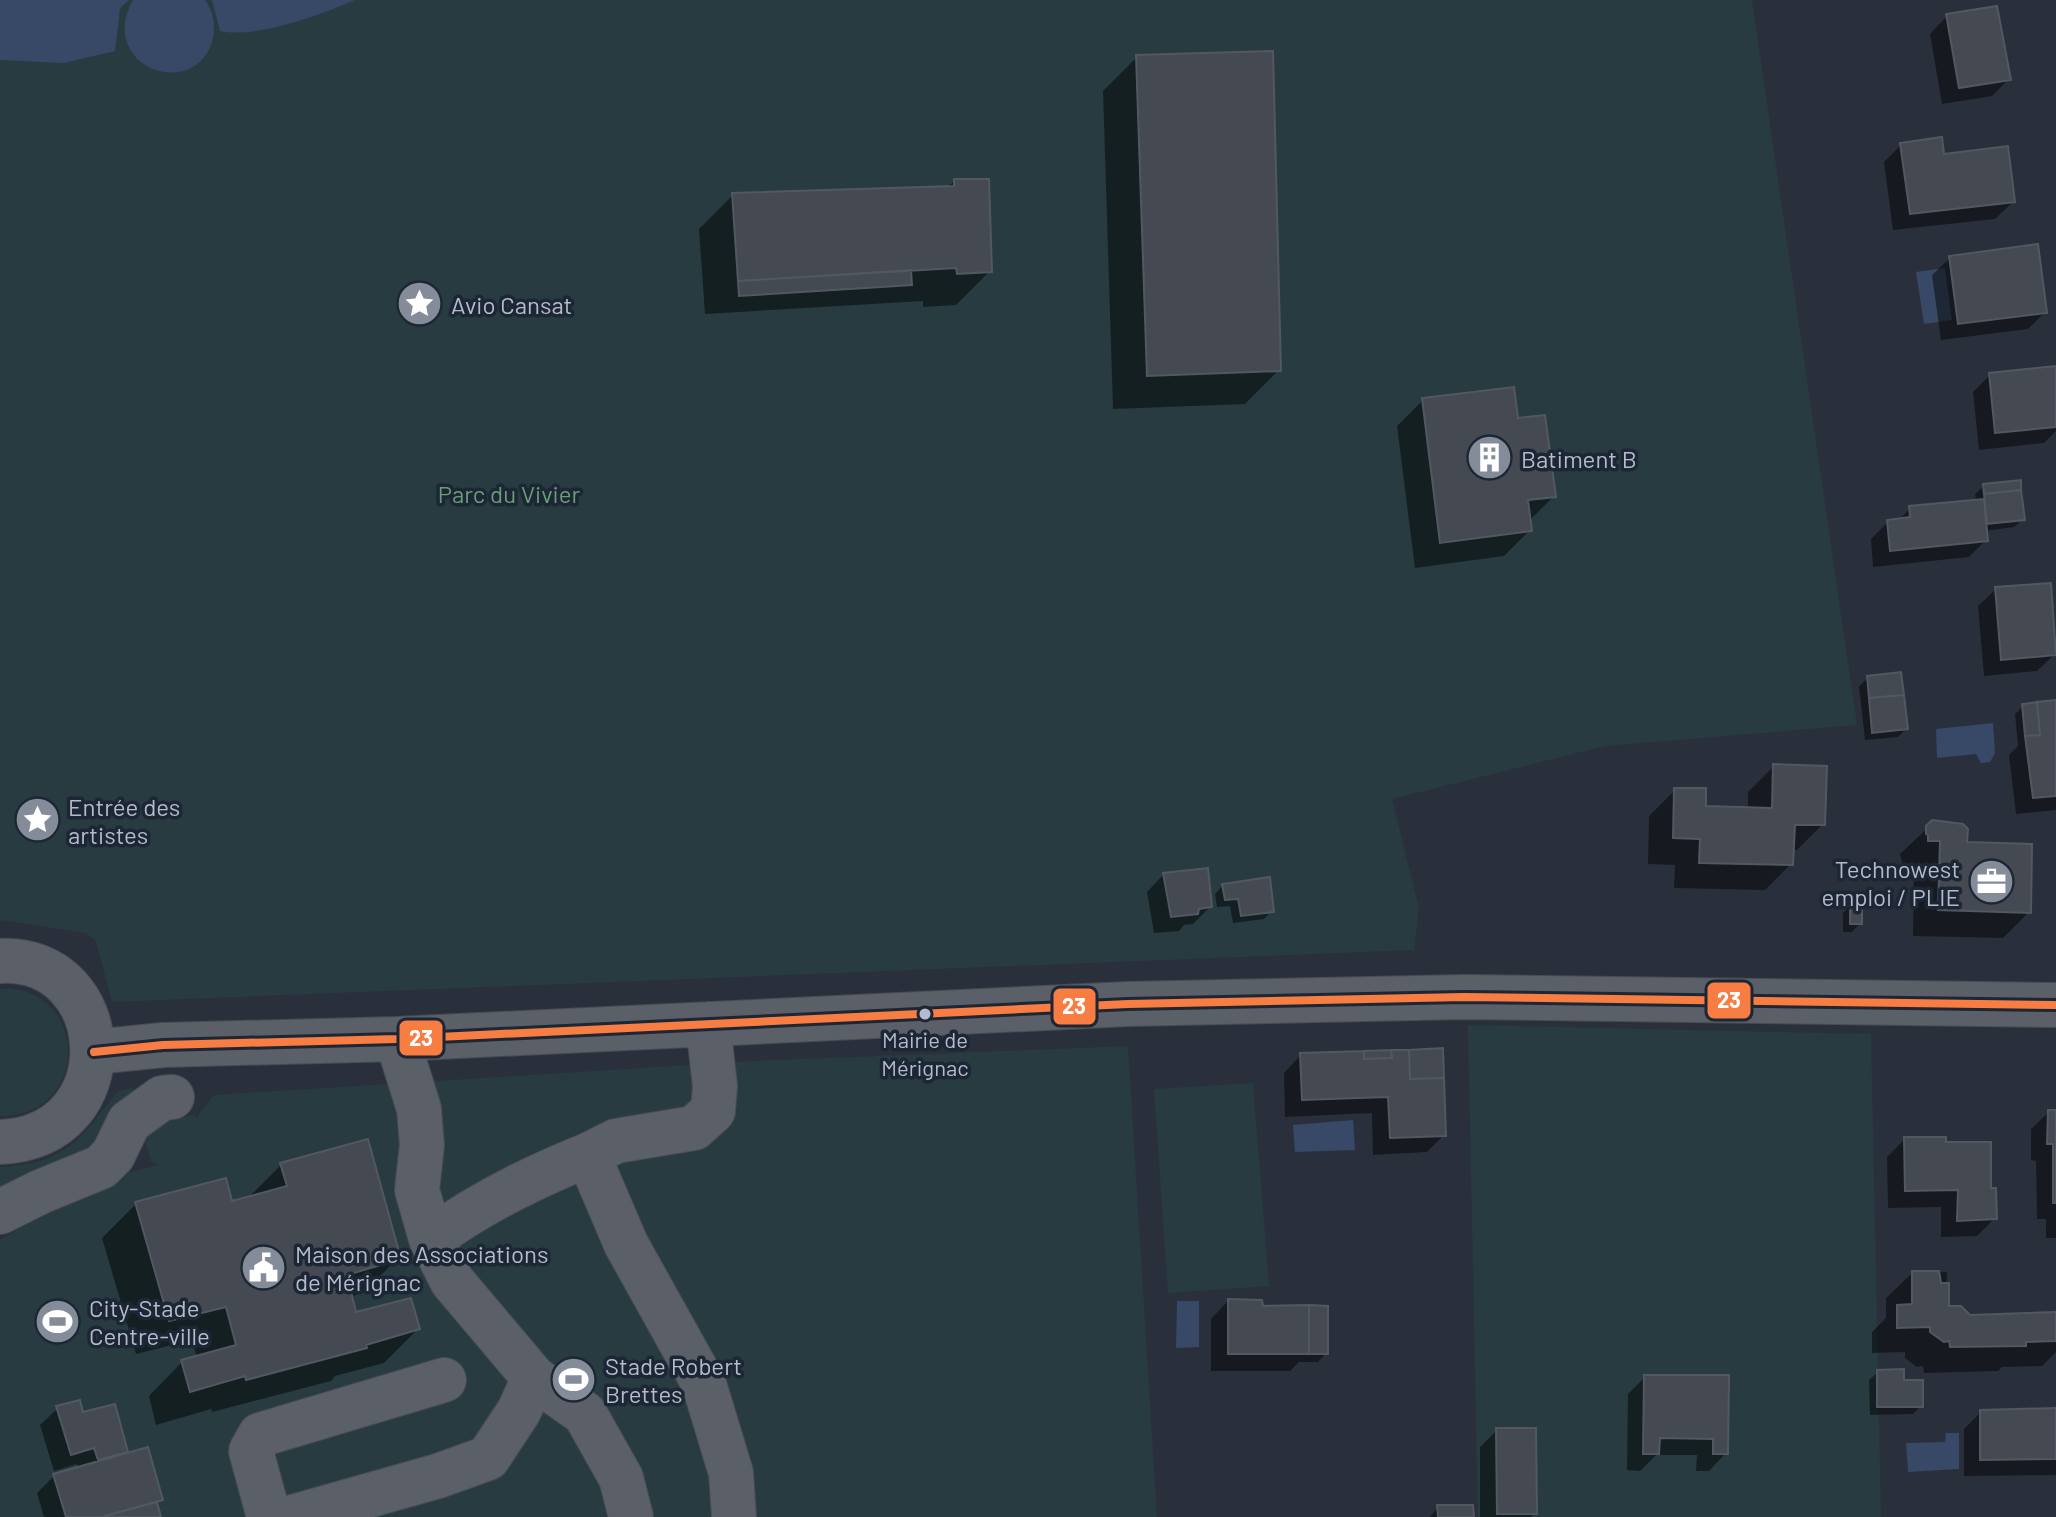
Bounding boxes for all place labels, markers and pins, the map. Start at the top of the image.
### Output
place icon: Avio Cansat [396,280,444,328]
place label: Avio Cansat [451,290,572,319]
building icon: Batiment B [1466,434,1514,482]
place label: Batiment B [1521,444,1637,473]
place label: Entrée des artistes [68,792,180,849]
place icon: Entrée des artistes [13,796,61,844]
place label: Technowest emploi / PLIE [1822,854,1960,911]
office icon: Technowest emploi / PLIE [1967,858,2015,906]
marker: Mairie de Mérignac [917,1006,933,1022]
place label: Mairie de Mérignac [881,1026,969,1080]
place label: Maison des Associations de Mérignac [295,1239,549,1296]
public building icon: Maison des Associations de Mérignac [240,1243,288,1291]
place label: City-Stade Centre-ville [89,1293,210,1350]
sports icon: City-Stade Centre-ville [34,1297,82,1345]
place label: Stade Robert Brettes [605,1351,742,1408]
sports icon: Stade Robert Brettes [550,1355,598,1403]

